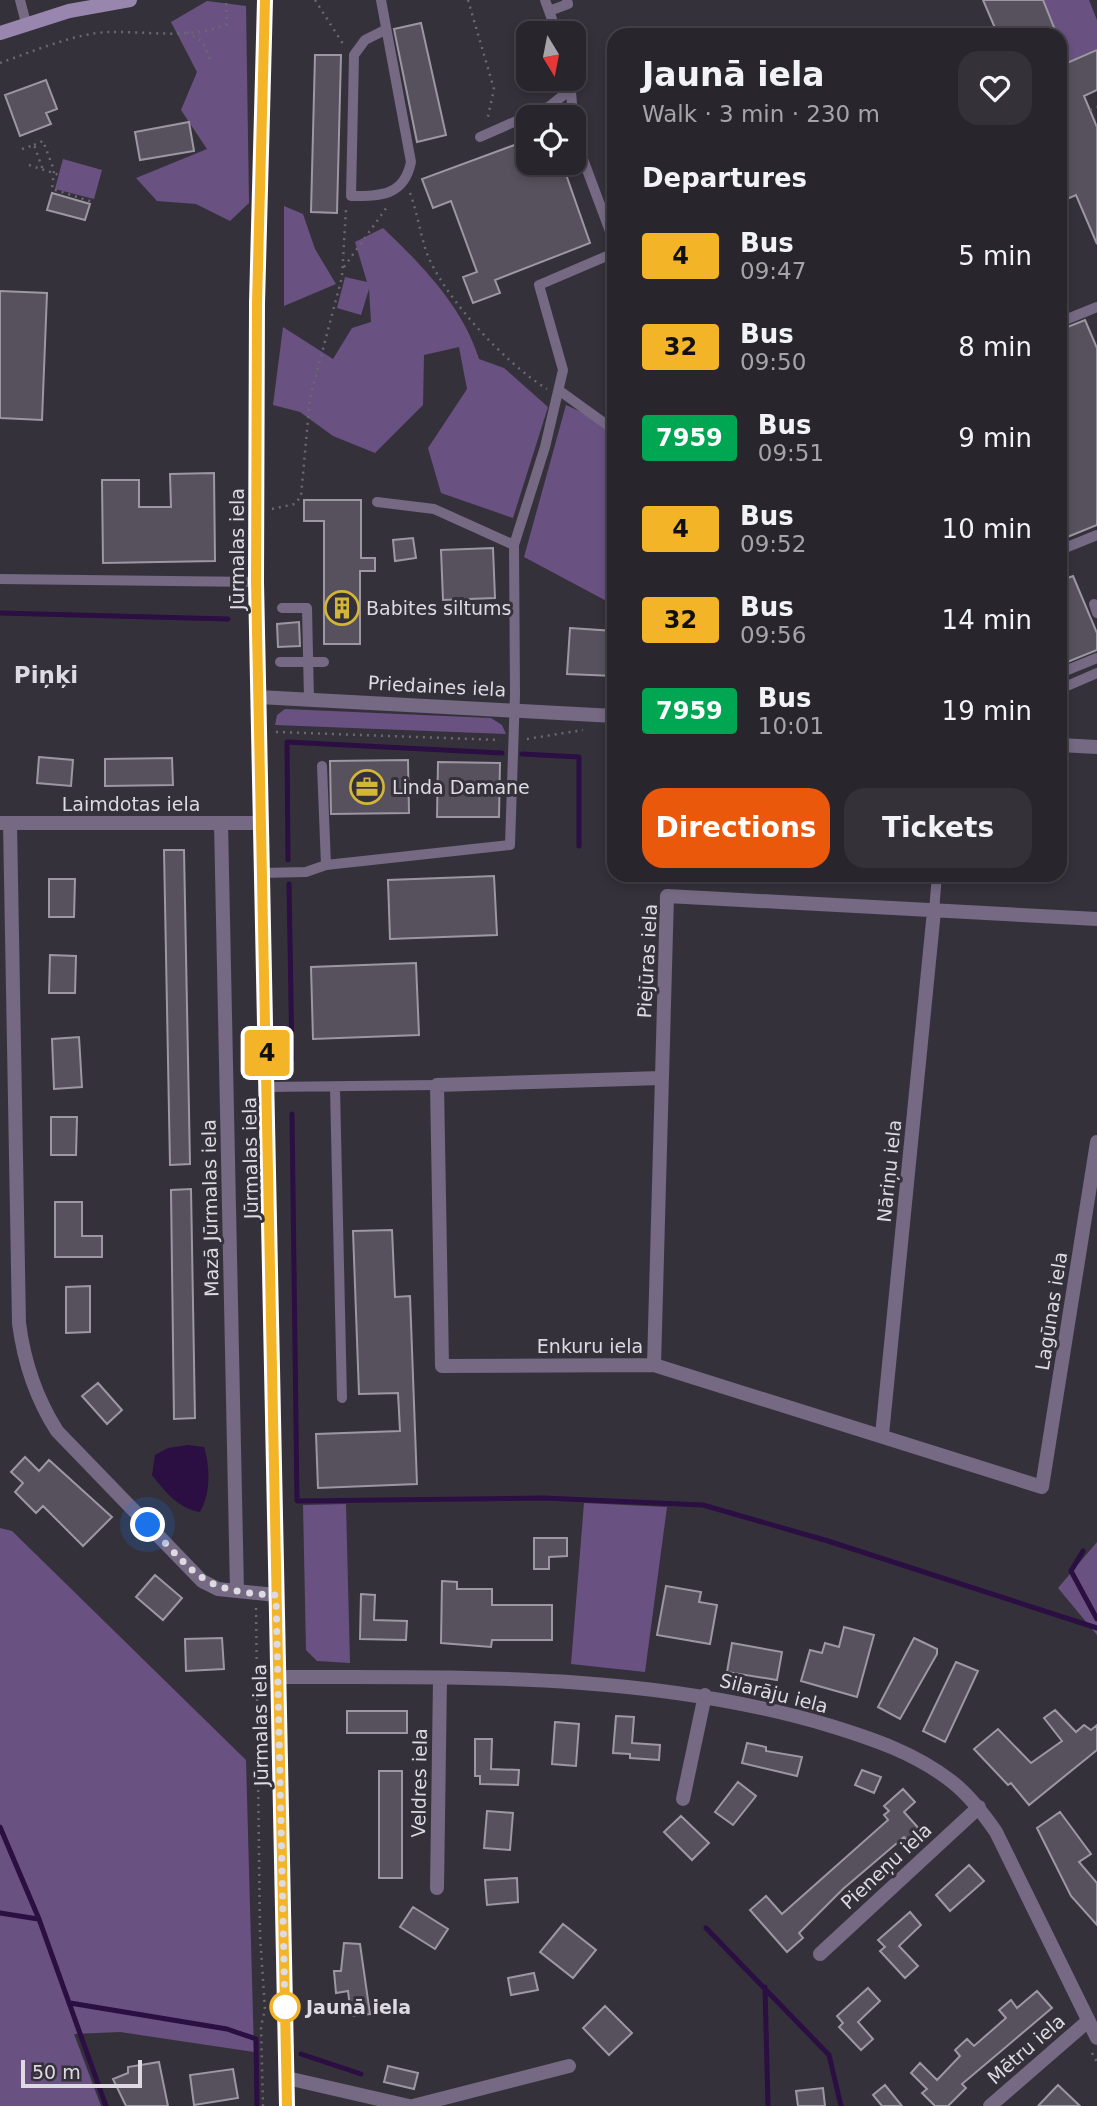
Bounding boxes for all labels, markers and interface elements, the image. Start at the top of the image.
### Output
north arrow [516,21,586,91]
map controls [516,21,586,175]
button: heart [958,51,1032,125]
text: Jaunā iela [642,55,825,94]
text: Walk · 3 min · 230 m [642,101,880,127]
button: locate [516,105,586,175]
text: Departures [642,163,807,193]
text: Bus [740,228,794,258]
text: 5 min [958,241,1032,271]
text: 4 [672,242,689,270]
text: 09:47 [740,258,806,284]
text: Bus [740,319,794,349]
text: 8 min [958,332,1032,362]
text: 32 [664,333,697,361]
text: 09:50 [740,349,806,375]
text: Bus [758,410,812,440]
text: 9 min [958,423,1032,453]
text: 7959 [656,424,723,452]
text: 09:51 [758,440,824,466]
street label: Jūrmalas iela [226,488,248,611]
text: Bus [740,501,794,531]
text: 10 min [942,514,1032,544]
text: 4 [672,515,689,543]
text: 09:52 [740,531,806,557]
building icon: Babites siltums [323,589,361,627]
text: Bus [740,592,794,622]
place label: Babites siltums [366,597,511,619]
text: 14 min [942,605,1032,635]
text: 32 [664,606,697,634]
text: 09:56 [740,622,806,648]
district label: Piņķi [14,662,78,688]
street label: Priedaines iela [367,671,507,701]
text: Bus [758,683,812,713]
text: 19 min [942,696,1032,726]
text: 7959 [656,697,723,725]
text: 10:01 [758,713,824,739]
office icon: Linda Damane [348,768,386,806]
place label: Linda Damane [392,776,530,798]
button: Directions [642,788,830,868]
button: Tickets [844,788,1032,868]
street label: Laimdotas iela [62,793,200,815]
street label: Piejūras iela [633,903,661,1019]
line badge: 4 [244,1030,290,1076]
text: 4 [259,1039,275,1067]
street label: Jūrmalas iela [238,1097,262,1220]
street label: Mazā Jūrmalas iela [197,1119,223,1297]
street label: Nāriņu iela [873,1119,906,1223]
street label: Lagūnas iela [1031,1250,1071,1372]
street label: Enkuru iela [537,1335,643,1357]
your location [130,1507,165,1542]
street label: Jūrmalas iela [248,1664,272,1787]
street label: Silarāju iela [718,1669,830,1717]
street label: Veldres iela [407,1728,431,1838]
street label: Pieneņu iela [836,1818,937,1914]
marker: Jaunā iela [270,1992,300,2022]
place label: Jaunā iela [304,1996,411,2018]
street label: Mētru iela [983,2009,1069,2089]
scale bar [21,2057,142,2089]
text: 50 m [32,2061,81,2083]

